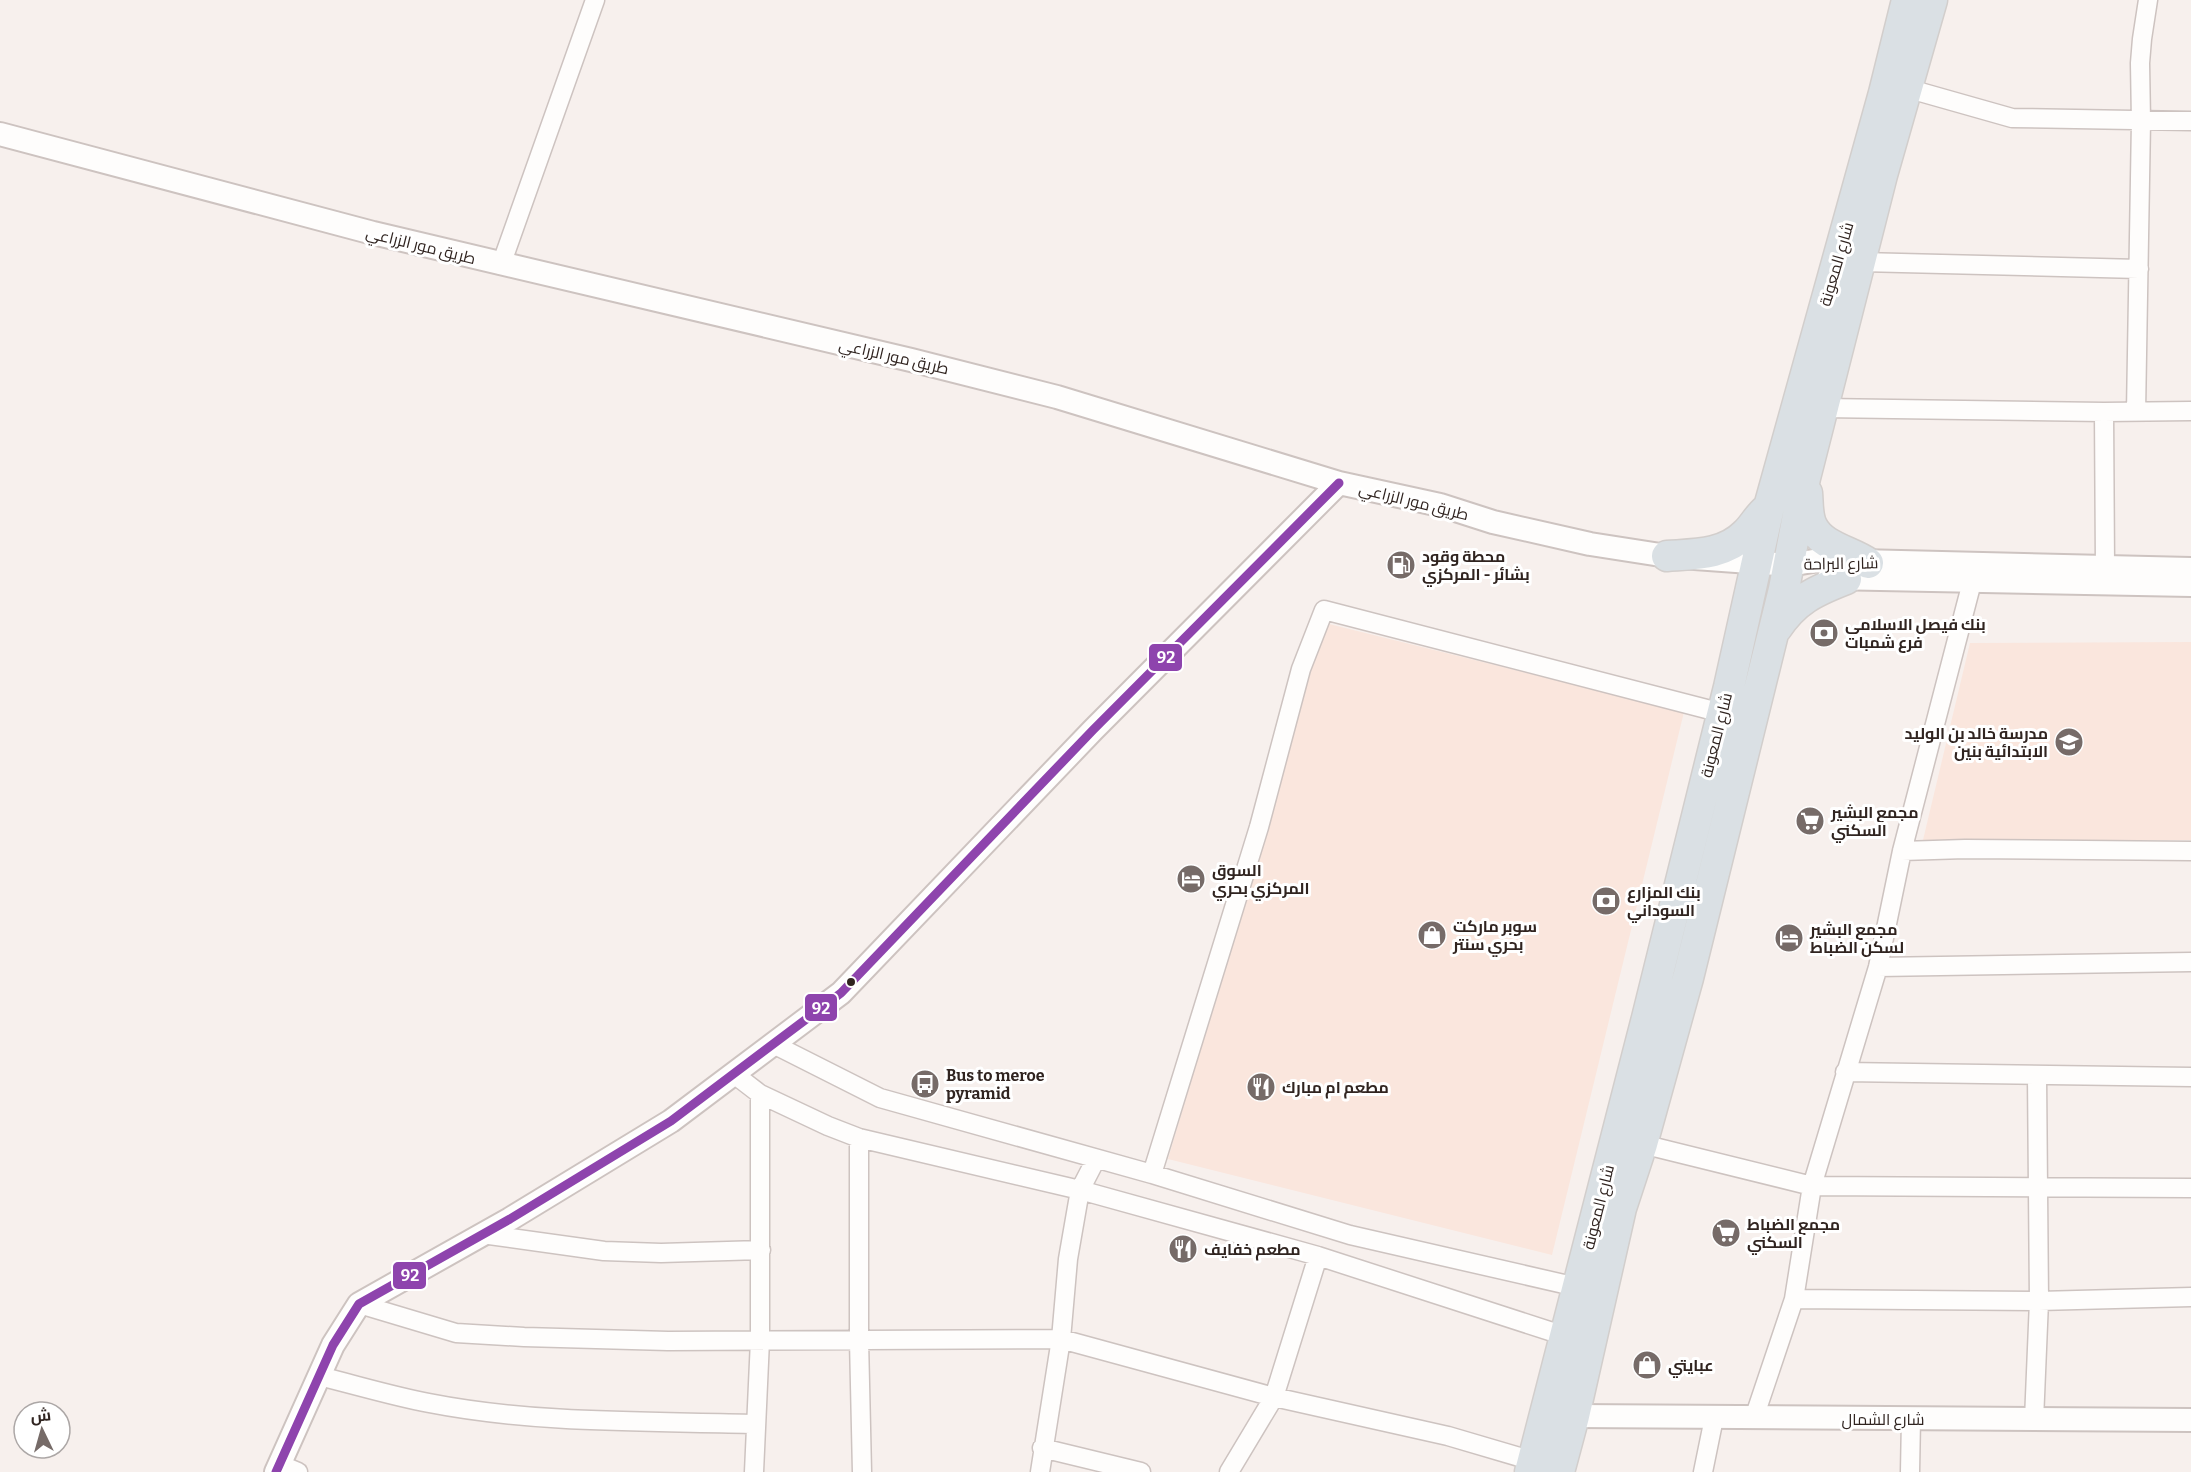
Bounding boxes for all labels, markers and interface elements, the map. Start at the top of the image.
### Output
street label: شارع المعونة [1815,220,1859,309]
street label: طريق مور الزراعي [363,223,478,272]
street label: طريق مور الزراعي [836,335,951,382]
street label: طريق مور الزراعي [1356,479,1471,528]
place label: محطة وقود بشائر - المركزي [1422,547,1530,587]
fuel station icon: محطة وقود بشائر - المركزي [1385,549,1417,581]
street label: شارع البراحة [1803,553,1879,576]
place label: بنك فيصل الاسلامي فرع شمبات [1845,615,1986,653]
bank icon: بنك فيصل الاسلامي فرع شمبات [1808,617,1840,649]
line badge: 92 [1148,643,1183,672]
text: 92 [1157,648,1175,667]
street label: شارع المعونة [1697,691,1738,780]
place label: مدرسة خالد بن الوليد الابتدائية بنين [1905,724,2048,761]
school or university icon: مدرسة خالد بن الوليد الابتدائية بنين [2053,726,2085,758]
place label: مجمع البشير السكني [1830,803,1919,843]
supermarket icon: مجمع البشير السكني [1794,805,1826,837]
place label: السوق المركزي بحري [1212,861,1309,901]
hotel icon: السوق المركزي بحري [1175,863,1207,895]
place label: بنك المزارع السوداني [1627,883,1701,923]
bank icon: بنك المزارع السوداني [1590,885,1622,917]
place label: سوبر ماركت بحري سنتر [1452,917,1537,957]
shop icon: سوبر ماركت بحري سنتر [1416,919,1448,951]
place label: مجمع البشير لسكن الضباط [1809,920,1904,957]
hotel icon: مجمع البشير لسكن الضباط [1773,922,1805,954]
unlabelled marker [845,976,857,988]
line badge: 92 [804,993,838,1022]
text: 92 [812,999,830,1018]
place label: Bus to meroe pyramid [946,1066,1045,1103]
bus stop icon: Bus to meroe pyramid [909,1068,941,1100]
restaurant icon: مطعم ام مبارك [1245,1071,1277,1103]
place label: مطعم ام مبارك [1282,1078,1389,1099]
street label: شارع المعونة [1579,1163,1620,1252]
place label: مجمع الضباط السكني [1747,1215,1840,1255]
supermarket icon: مجمع الضباط السكني [1710,1217,1742,1249]
restaurant icon: مطعم خفايف [1167,1233,1199,1265]
place label: مطعم خفايف [1204,1240,1301,1261]
line badge: 92 [392,1261,427,1290]
text: 92 [401,1266,419,1285]
shop icon: عبايتي [1631,1349,1663,1381]
place label: عبايتي [1668,1356,1713,1378]
north arrow [12,1400,72,1460]
text: ش [30,1405,52,1426]
street label: شارع الشمال [1842,1410,1924,1431]

